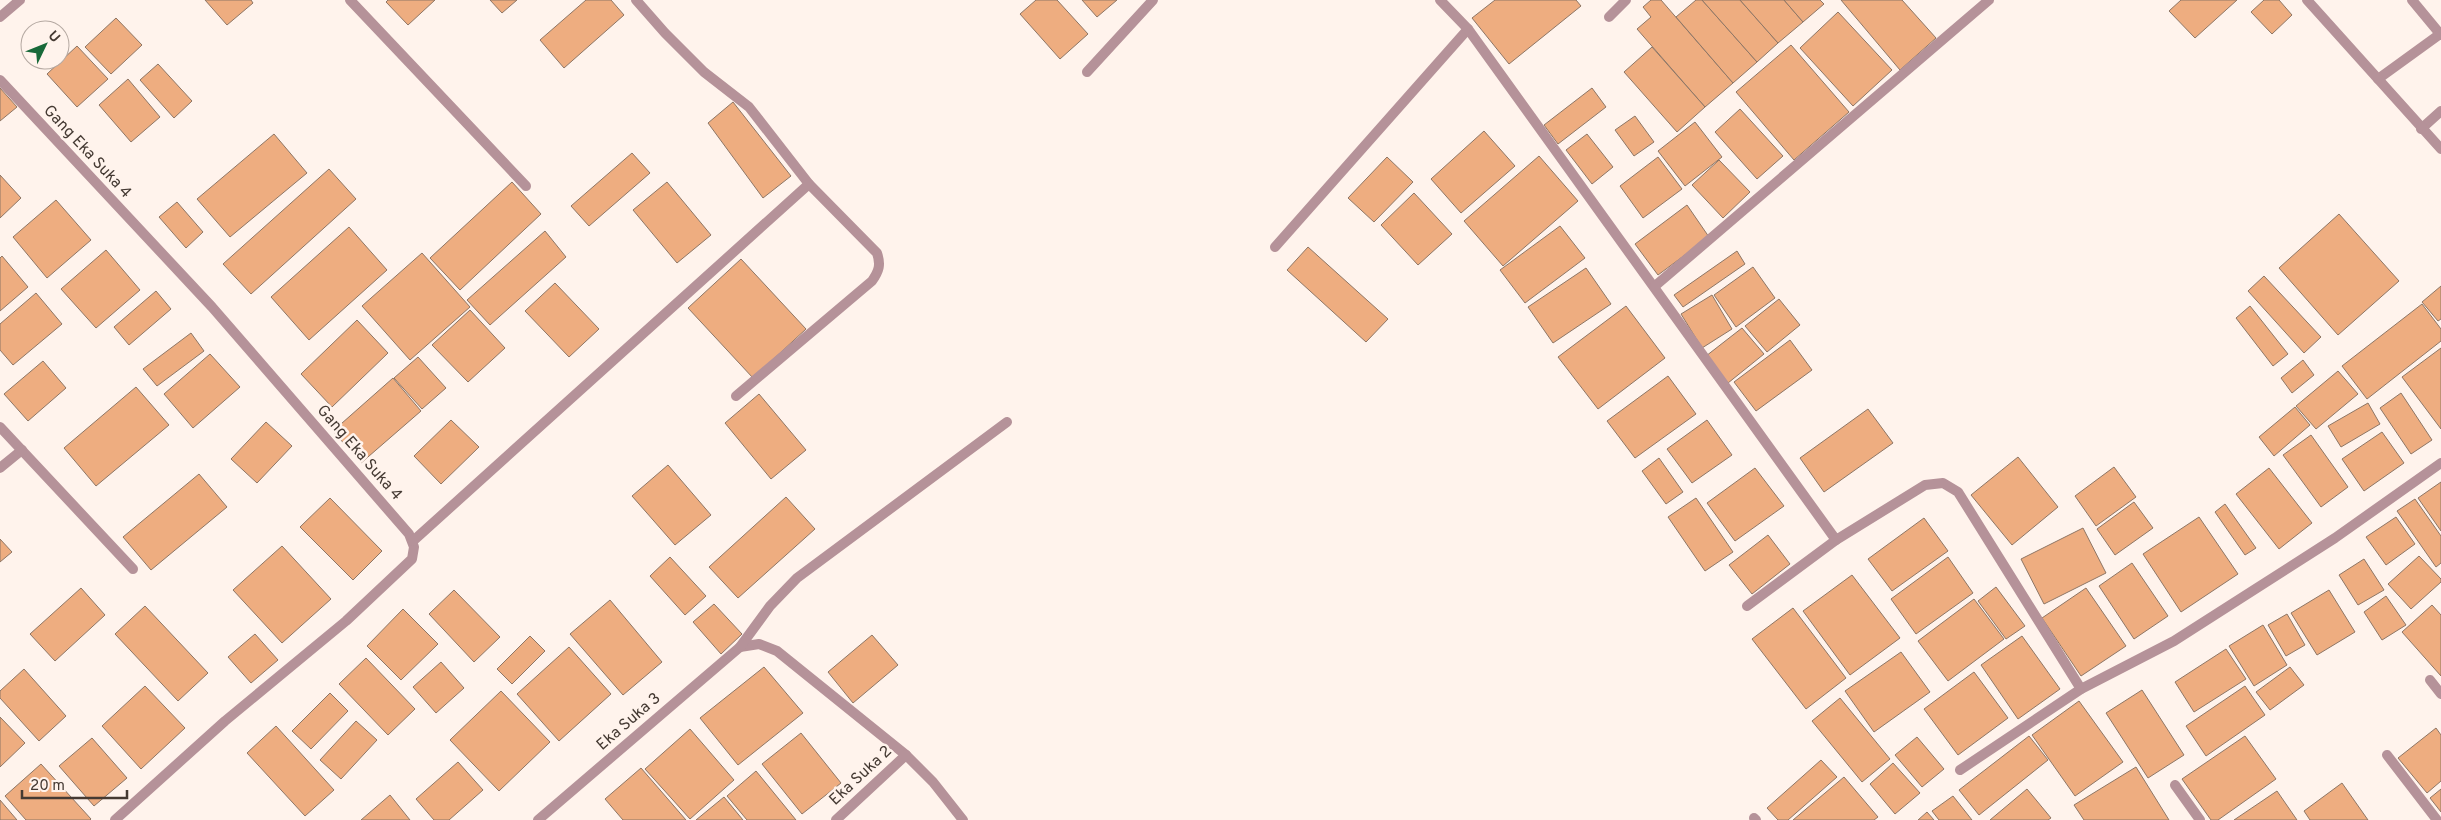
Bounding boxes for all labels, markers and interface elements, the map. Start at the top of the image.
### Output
north arrow [20,20,70,70]
text: U [44,28,63,47]
street label: Gang Eka Suka 4 [39,101,135,203]
street label: Gang Eka Suka 4 [312,401,406,505]
street label: Eka Suka 3 [593,689,665,755]
street label: Eka Suka 2 [825,742,897,810]
scale bar [22,768,128,800]
text: 20 m [30,777,65,796]

